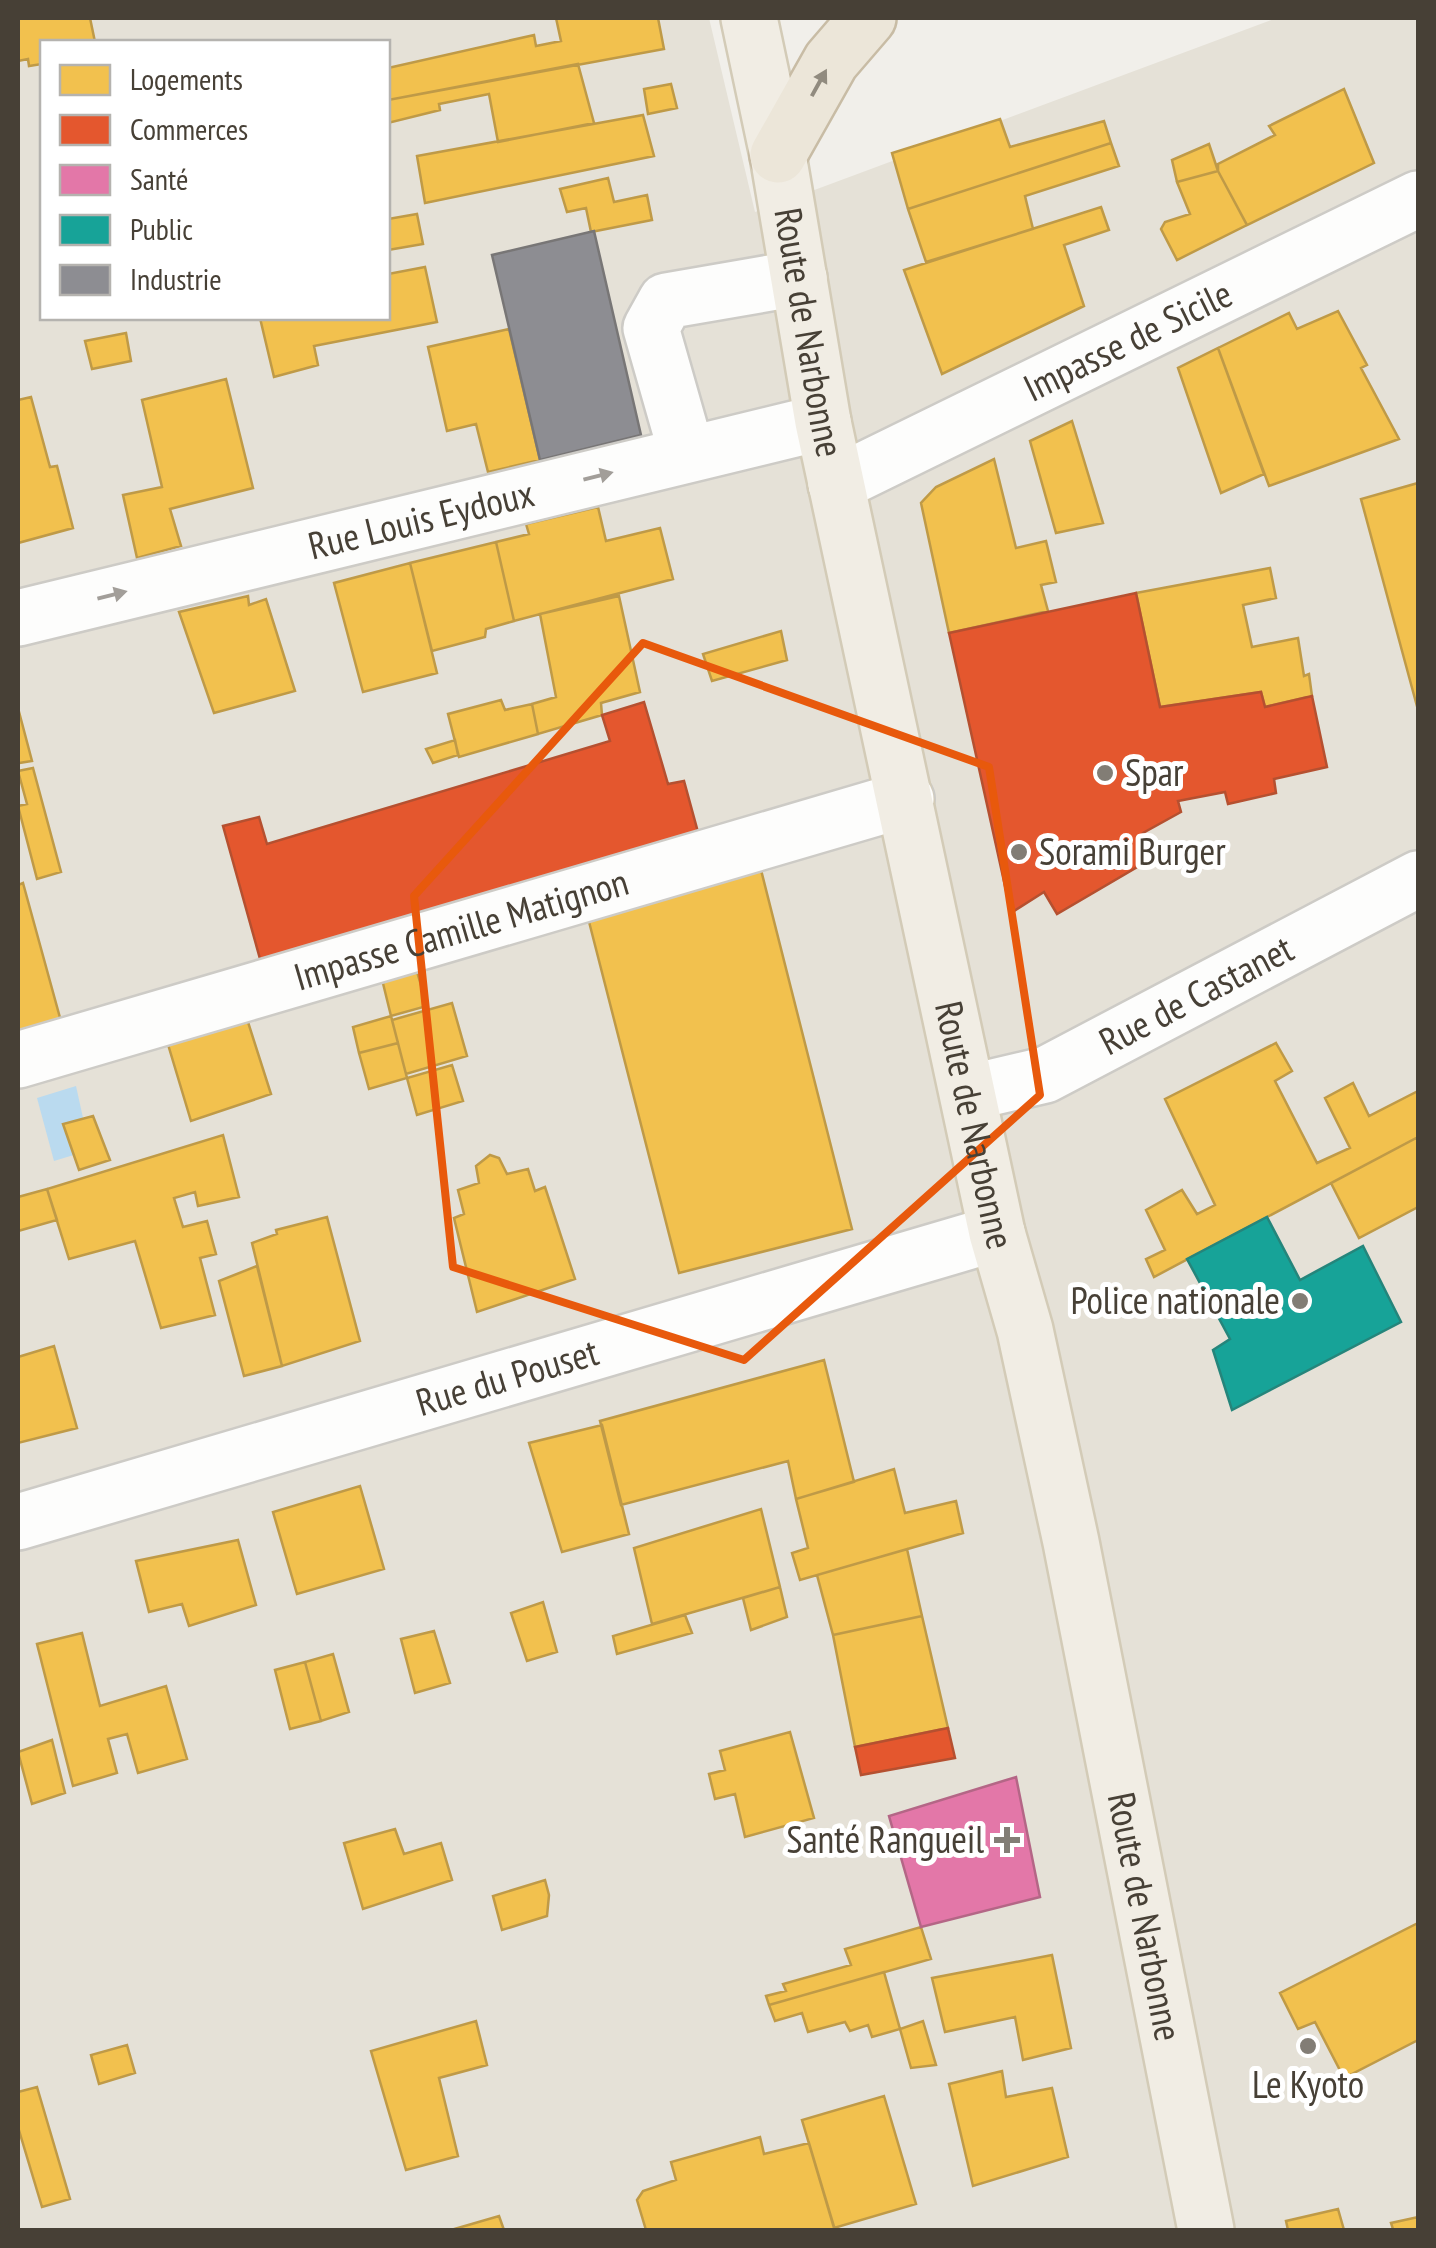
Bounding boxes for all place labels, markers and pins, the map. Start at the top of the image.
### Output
place label: Spar [1125,747,1184,796]
marker: Spar [1094,762,1116,784]
place label: Sorami Burger [1039,826,1226,875]
marker: Sorami Burger [1008,841,1030,863]
place label: Police nationale [1070,1275,1280,1324]
marker: Police nationale [1289,1290,1311,1312]
place label: Santé Rangueil [786,1814,984,1863]
marker: Santé Rangueil [994,1827,1020,1853]
marker: Le Kyoto [1297,2035,1319,2057]
place label: Le Kyoto [1252,2059,1364,2108]

